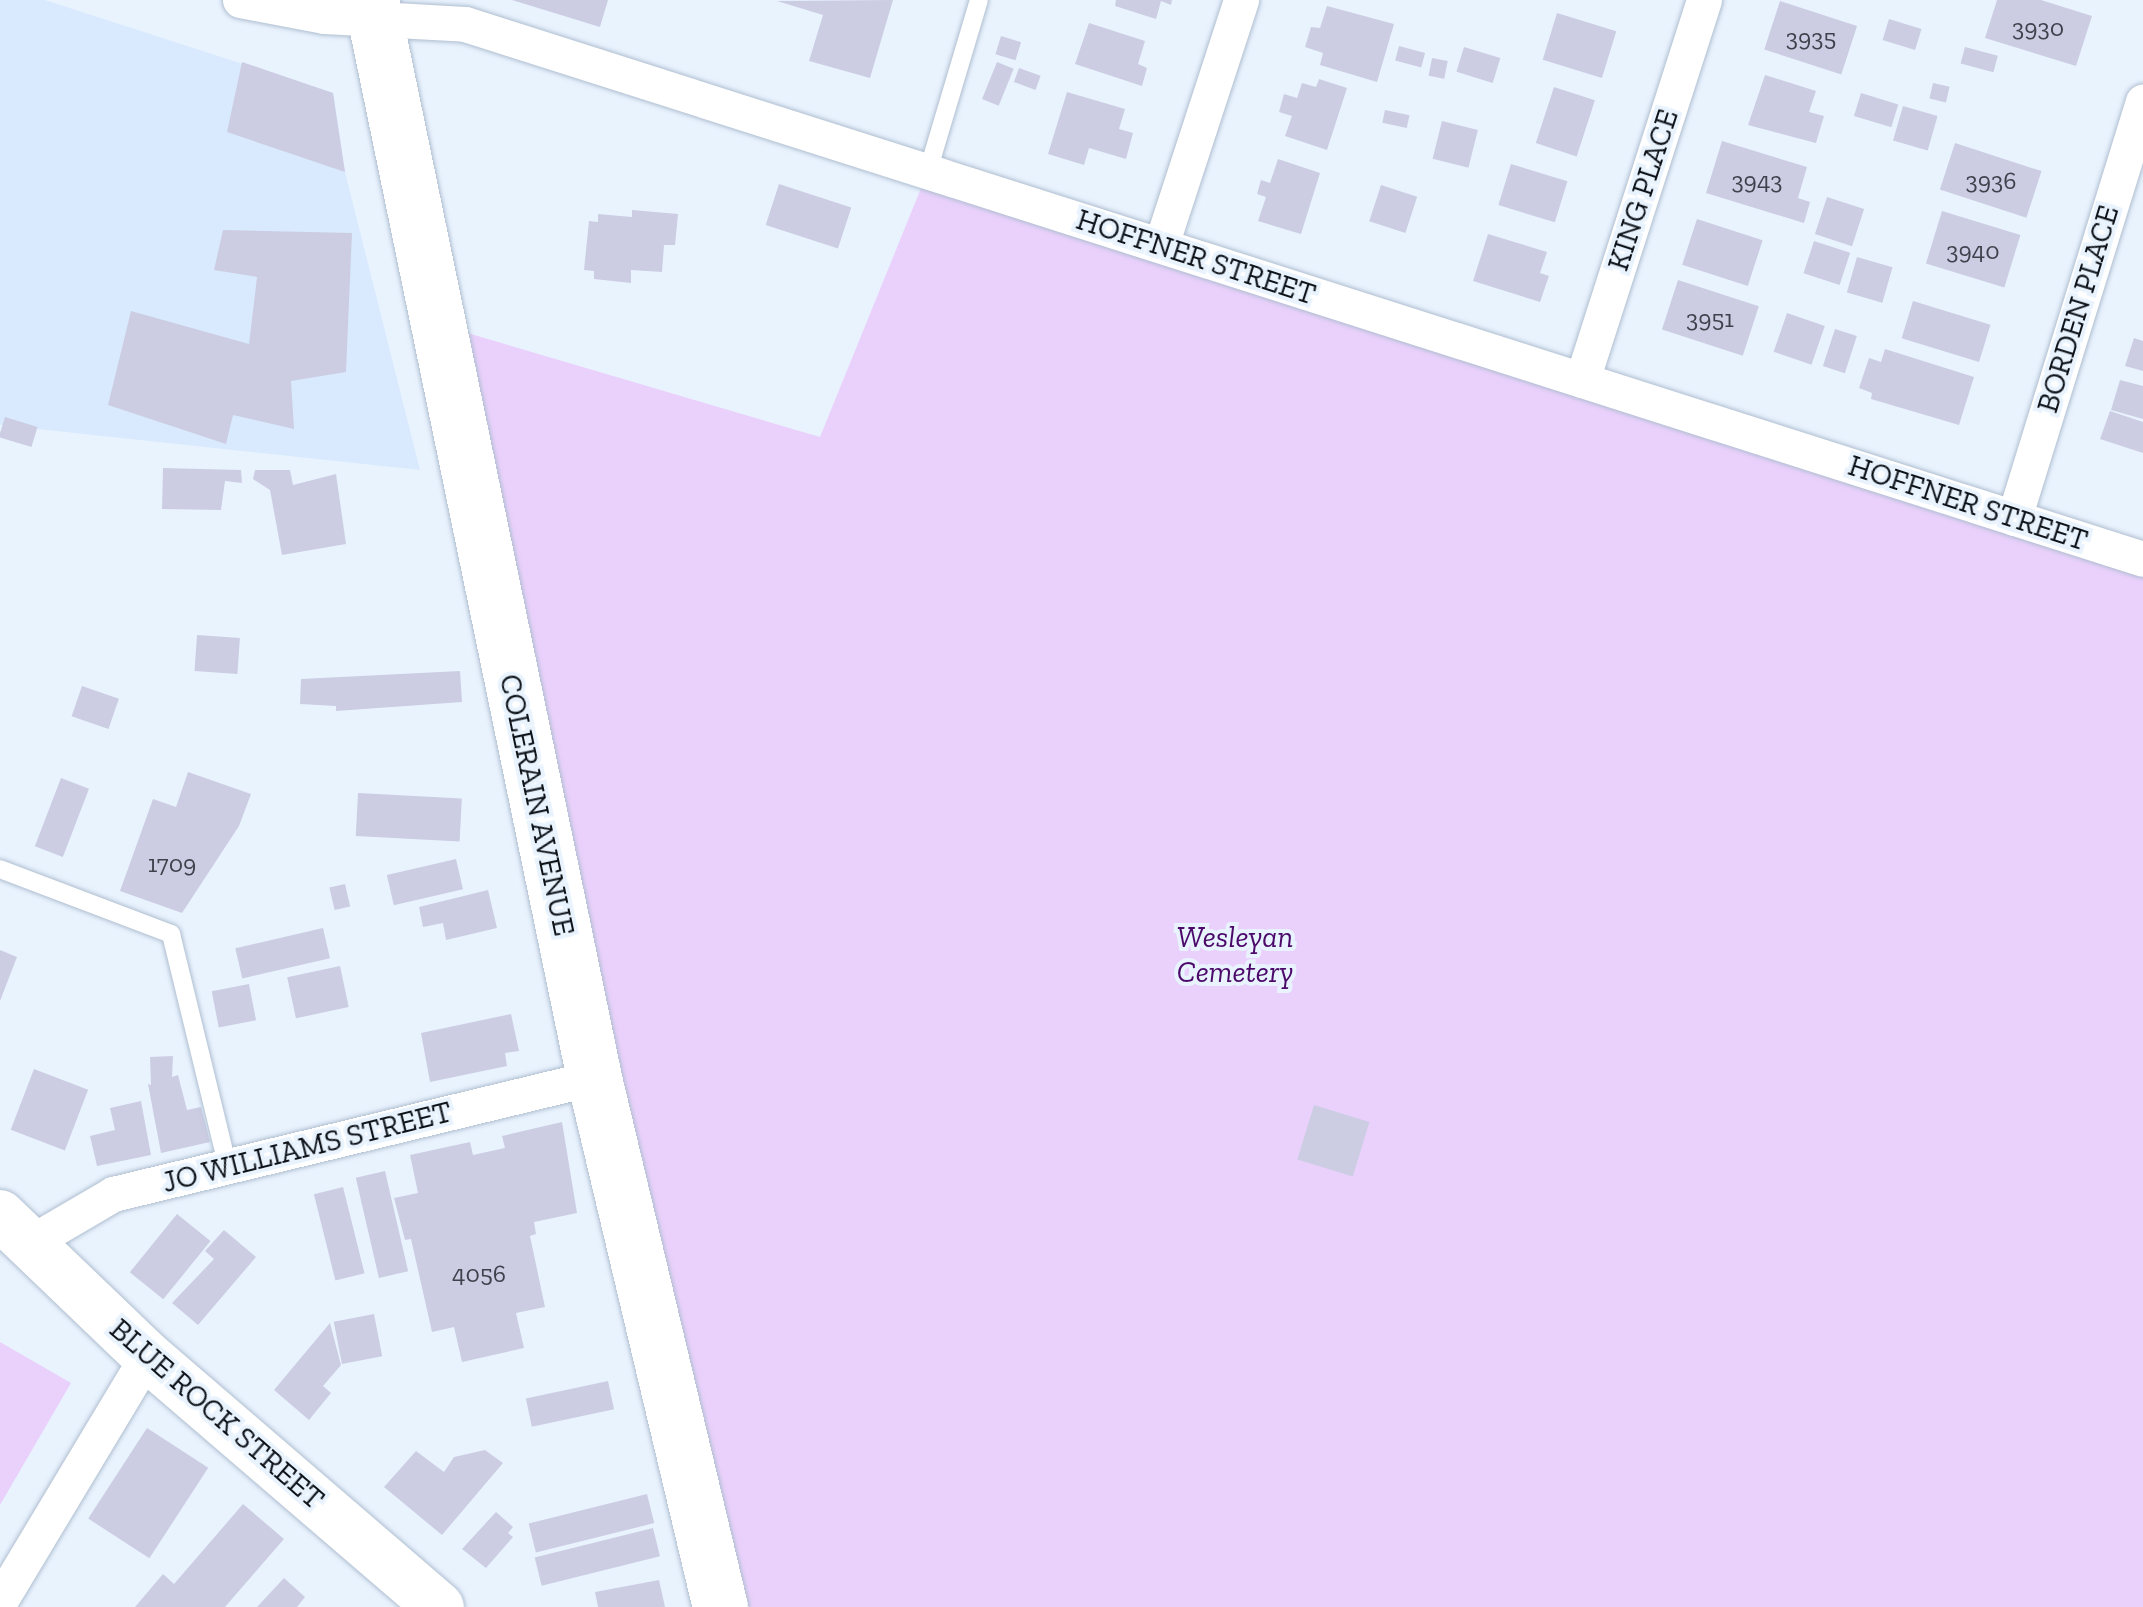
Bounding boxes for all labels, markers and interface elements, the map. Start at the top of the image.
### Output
house number: 3930 [2012,12,2064,42]
house number: 3935 [1786,22,1836,52]
street label: KING PLACE [1600,105,1686,275]
house number: 3943 [1731,165,1783,195]
house number: 3936 [1966,165,2016,195]
street label: HOFFNER STREET [1072,201,1320,313]
street label: BORDEN PLACE [2029,201,2127,417]
house number: 3940 [1946,235,2000,265]
house number: 3951 [1686,303,1734,333]
street label: HOFFNER STREET [1844,447,2092,559]
street label: COLERAIN AVENUE [492,671,582,939]
house number: 1709 [148,848,196,878]
park label: Wesleyan Cemetery [1177,919,1293,990]
street label: JO WILLIAMS STREET [158,1094,456,1200]
house number: 4056 [452,1258,506,1288]
street label: BLUE ROCK STREET [102,1311,332,1517]

